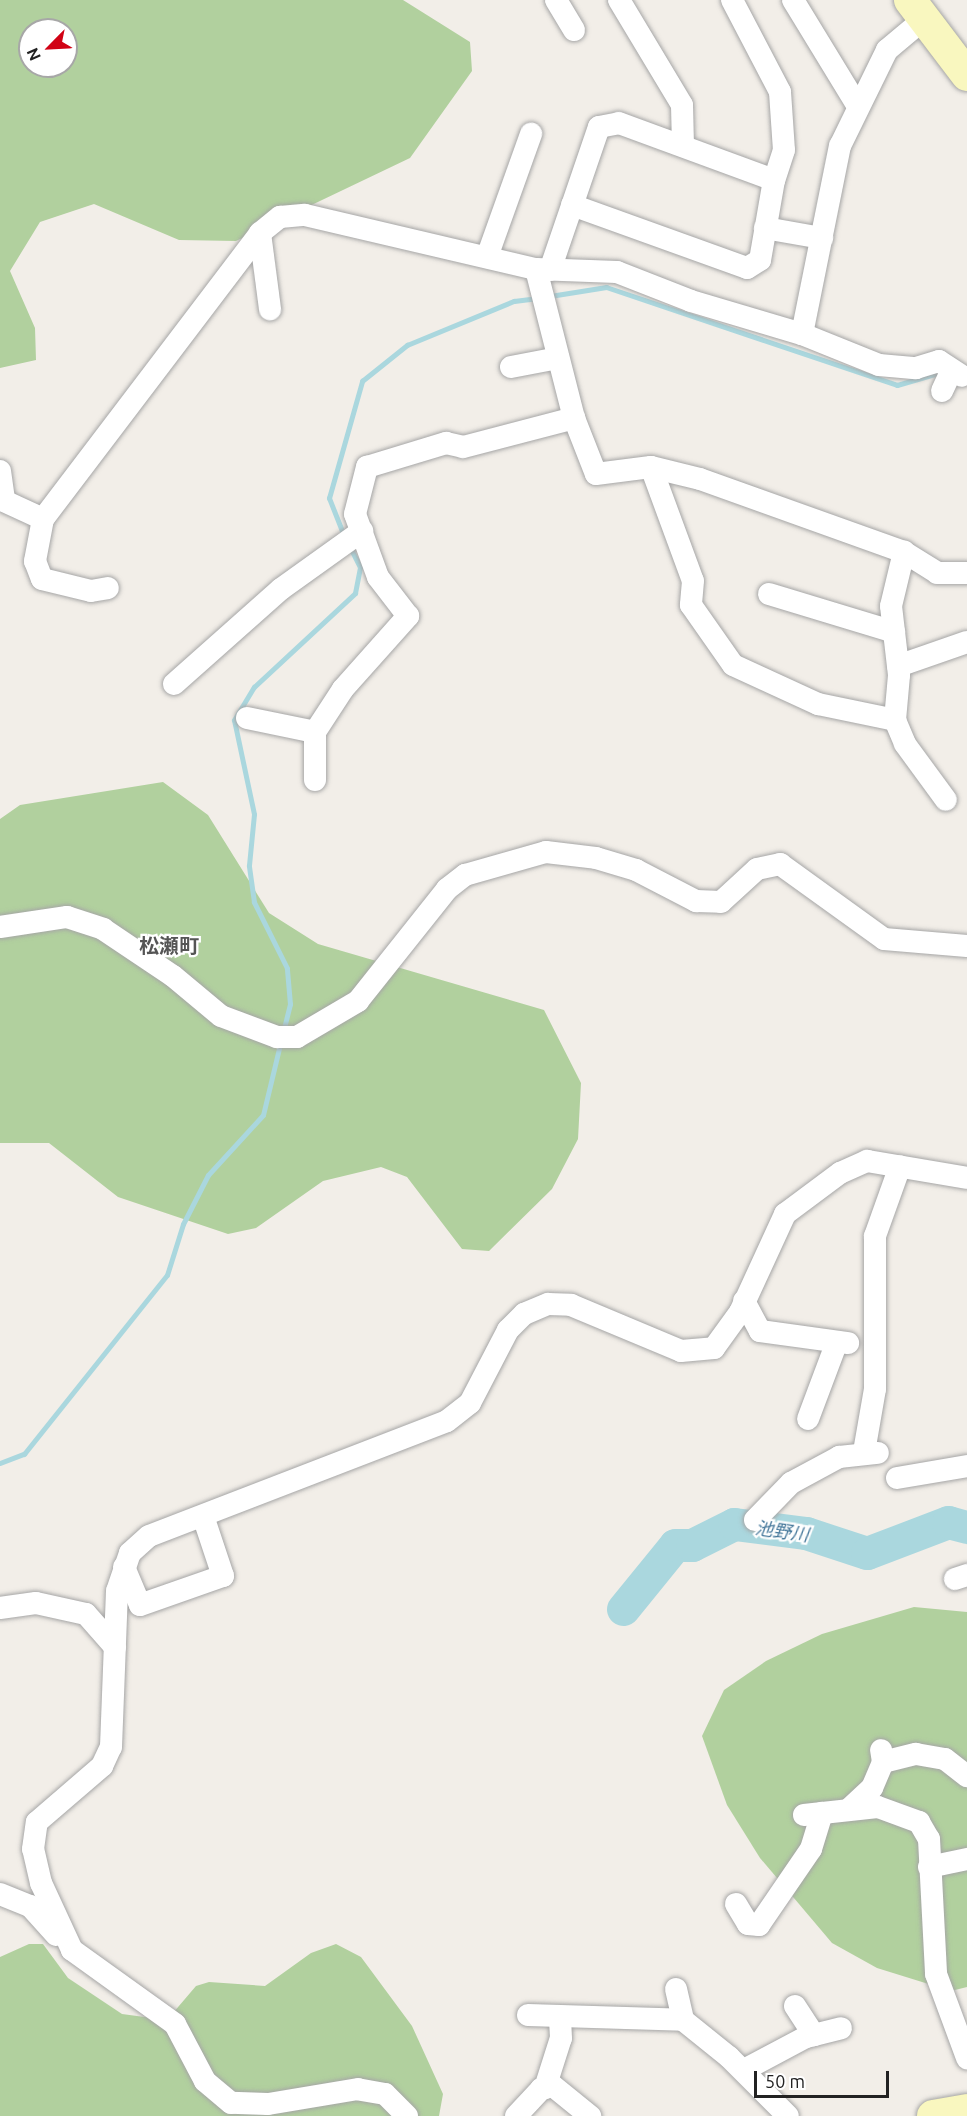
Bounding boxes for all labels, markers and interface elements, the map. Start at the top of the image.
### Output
north arrow [18,18,78,78]
text: N [23,45,44,64]
district label: 松瀬町 [139,933,199,957]
water label: 池野川 [754,1517,810,1545]
scale bar [757,2059,892,2097]
text: 50 m [765,2071,805,2091]

